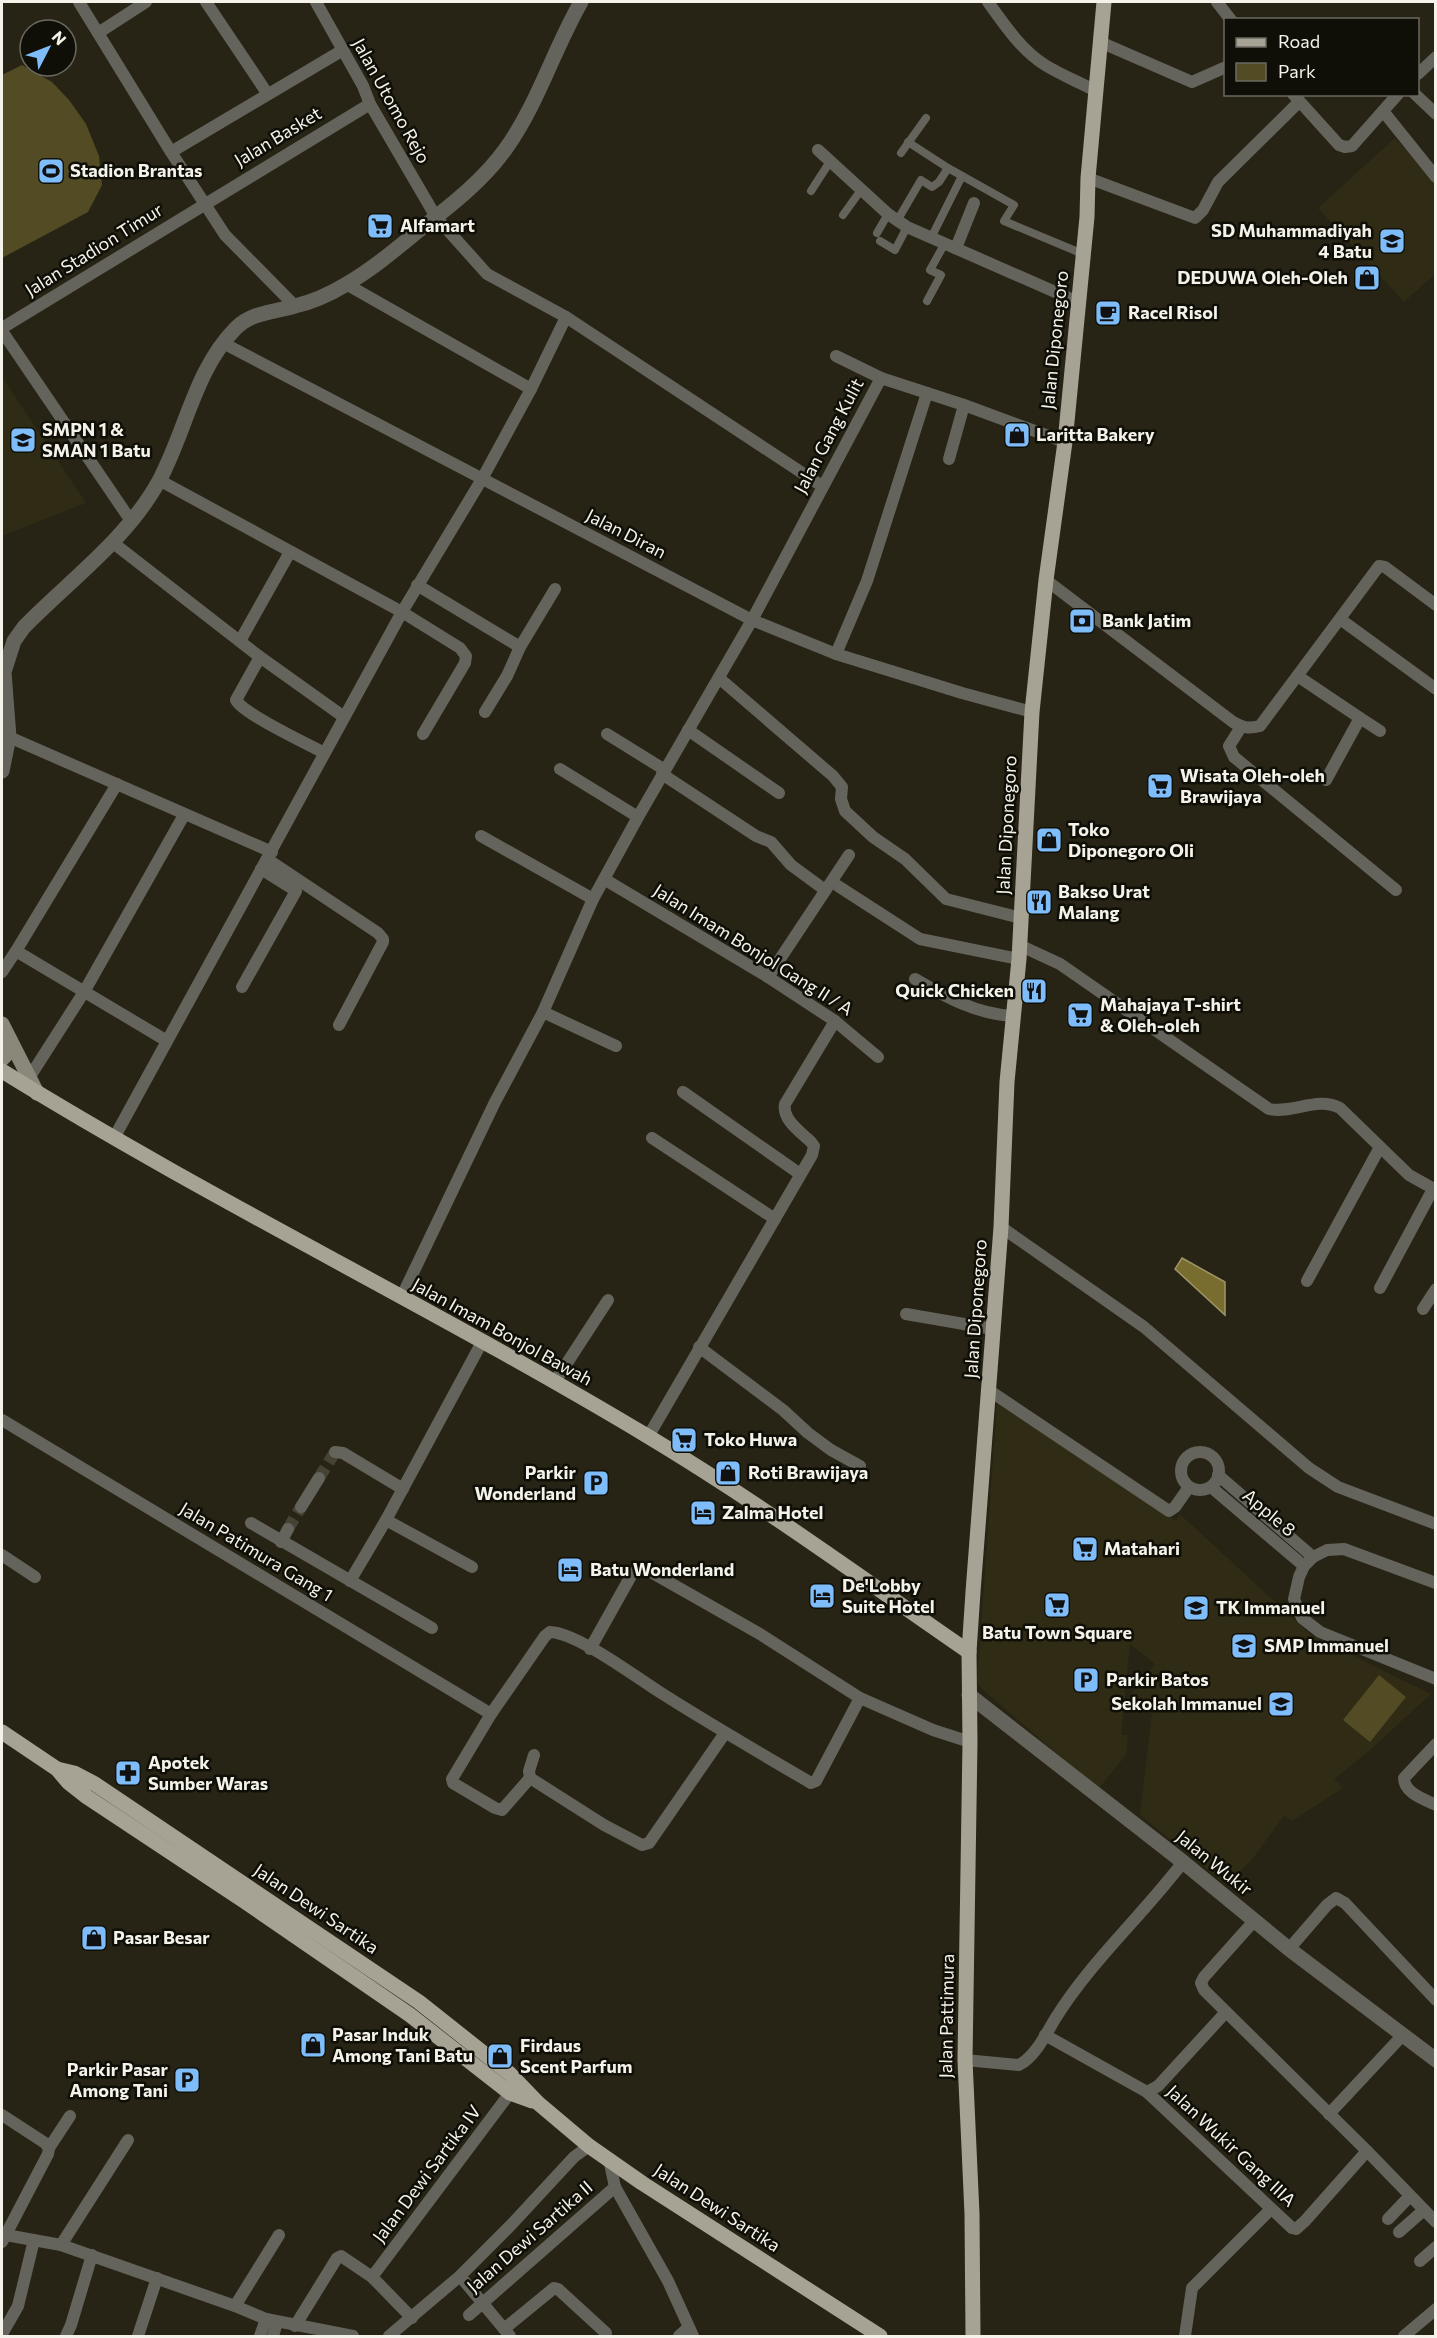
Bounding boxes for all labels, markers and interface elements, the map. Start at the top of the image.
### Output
north arrow [18,18,78,78]
legend [1224,18,1419,96]
text: N [48,27,71,48]
text: Road [1278,30,1320,52]
street label: Jalan Utomo Rejo [348,34,435,167]
text: Park [1278,60,1316,82]
street label: Jalan Basket [230,102,325,171]
sports icon: Stadion Brantas [36,156,66,186]
place label: Stadion Brantas [70,159,202,181]
street label: Jalan Stadion Timur [21,198,166,300]
supermarket icon: Alfamart [365,211,395,241]
place label: Alfamart [400,214,475,236]
place label: SD Muhammadiyah 4 Batu [1211,219,1372,262]
school or university icon: SD Muhammadiyah 4 Batu [1377,226,1407,256]
shop icon: DEDUWA Oleh-Oleh [1352,263,1382,293]
place label: DEDUWA Oleh-Oleh [1177,266,1348,288]
street label: Jalan Diponegoro [1036,269,1072,410]
cafe icon: Racel Risol [1093,298,1123,328]
place label: Racel Risol [1128,301,1218,323]
street label: Jalan Gang Kulit [789,374,868,497]
place label: SMPN 1 & SMAN 1 Batu [42,418,151,461]
shop icon: Laritta Bakery [1002,420,1032,450]
place label: Laritta Bakery [1036,423,1155,445]
school or university icon: SMPN 1 & SMAN 1 Batu [8,425,38,455]
street label: Jalan Diran [583,504,670,563]
bank icon: Bank Jatim [1067,606,1097,636]
place label: Bank Jatim [1102,609,1191,631]
street label: Jalan Diponegoro [991,755,1021,895]
place label: Wisata Oleh-oleh Brawijaya [1180,764,1325,807]
supermarket icon: Wisata Oleh-oleh Brawijaya [1145,771,1175,801]
place label: Toko Diponegoro Oli [1068,818,1194,861]
shop icon: Toko Diponegoro Oli [1034,825,1064,855]
street label: Jalan Imam Bonjol Gang II / A [650,879,857,1020]
place label: Bakso Urat Malang [1058,880,1150,923]
restaurant icon: Bakso Urat Malang [1024,887,1054,917]
restaurant icon: Quick Chicken [1019,976,1049,1006]
place label: Quick Chicken [895,979,1014,1001]
place label: Mahajaya T-shirt & Oleh-oleh [1100,993,1241,1036]
supermarket icon: Mahajaya T-shirt & Oleh-oleh [1065,1000,1095,1030]
street label: Jalan Diponegoro [959,1239,991,1379]
street label: Jalan Imam Bonjol Bawah [409,1272,596,1390]
supermarket icon: Toko Huwa [669,1425,699,1455]
place label: Toko Huwa [704,1428,797,1450]
shop icon: Roti Brawijaya [713,1458,743,1488]
place label: Parkir Wonderland [474,1461,577,1504]
place label: Roti Brawijaya [748,1461,868,1483]
parking icon: Parkir Wonderland [581,1468,611,1498]
street label: Apple 8 [1239,1484,1301,1541]
street label: Jalan Patimura Gang 1 [176,1497,337,1606]
hotel icon: Zalma Hotel [688,1498,718,1528]
place label: Zalma Hotel [722,1501,824,1523]
supermarket icon: Matahari [1070,1534,1100,1564]
place label: Matahari [1104,1537,1180,1559]
hotel icon: Batu Wonderland [555,1555,585,1585]
place label: Batu Wonderland [590,1558,734,1580]
place label: De'Lobby Suite Hotel [842,1574,935,1617]
hotel icon: De'Lobby Suite Hotel [807,1581,837,1611]
supermarket icon: Batu Town Square [1042,1590,1072,1620]
school or university icon: TK Immanuel [1181,1593,1211,1623]
place label: TK Immanuel [1216,1596,1325,1618]
place label: Batu Town Square [982,1621,1132,1643]
school or university icon: SMP Immanuel [1229,1631,1259,1661]
place label: SMP Immanuel [1264,1634,1389,1656]
parking icon: Parkir Batos [1071,1665,1101,1695]
place label: Parkir Batos [1106,1668,1209,1690]
school or university icon: Sekolah Immanuel [1266,1689,1296,1719]
place label: Sekolah Immanuel [1111,1692,1262,1714]
place label: Apotek Sumber Waras [148,1751,268,1794]
pharmacy icon: Apotek Sumber Waras [113,1758,143,1788]
street label: Jalan Wukir [1172,1825,1257,1900]
street label: Jalan Dewi Sartika [250,1858,383,1958]
shop icon: Pasar Besar [79,1923,109,1953]
place label: Pasar Besar [113,1926,210,1948]
street label: Jalan Pattimura [934,1953,958,2079]
place label: Pasar Induk Among Tani Batu [332,2023,473,2066]
shop icon: Pasar Induk Among Tani Batu [298,2030,328,2060]
place label: Firdaus Scent Parfum [520,2034,632,2077]
shop icon: Firdaus Scent Parfum [485,2041,515,2071]
place label: Parkir Pasar Among Tani [67,2058,169,2101]
parking icon: Parkir Pasar Among Tani [172,2065,202,2095]
street label: Jalan Wukir Gang IIIA [1163,2080,1301,2211]
street label: Jalan Dewi Sartika IV [367,2100,485,2247]
street label: Jalan Dewi Sartika [650,2158,785,2256]
street label: Jalan Dewi Sartika II [462,2176,597,2297]

